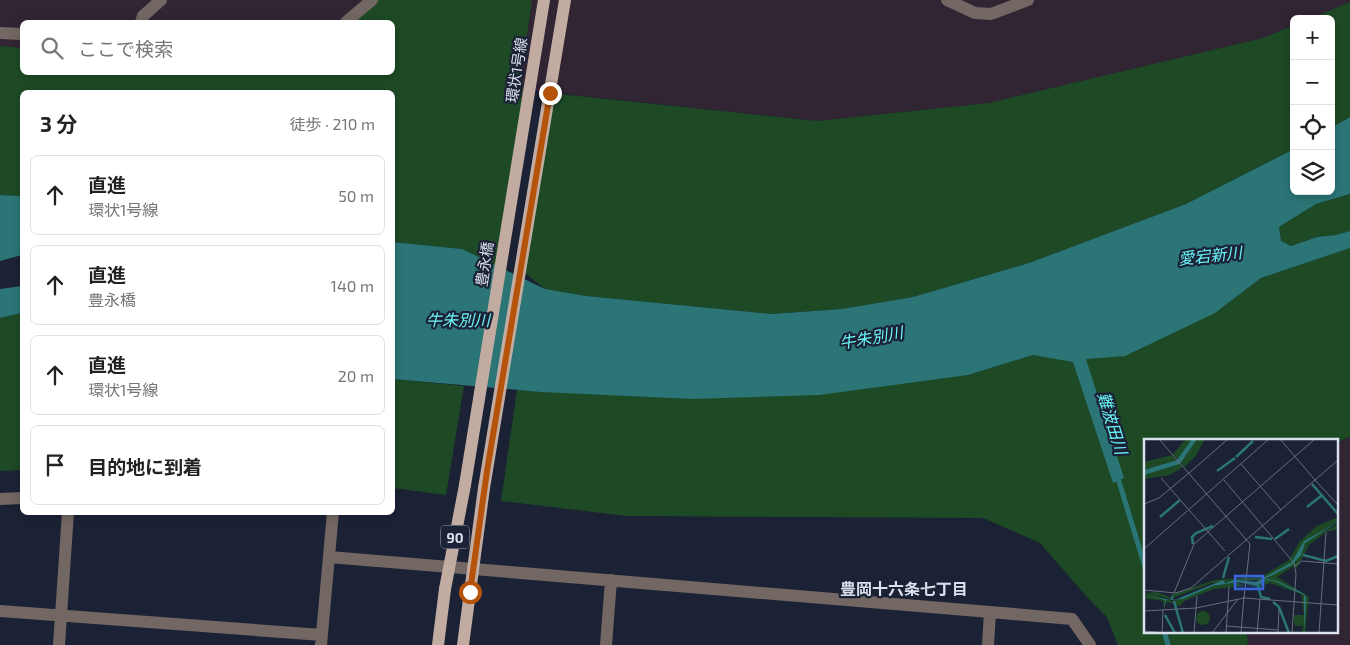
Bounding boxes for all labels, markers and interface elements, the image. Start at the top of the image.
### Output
map controls [1290,15,1335,195]
button: + [1290,15,1335,60]
search box [20,20,395,75]
icon: search [38,34,66,62]
street label: 環状1号線 [502,36,530,104]
text: ここで検索 [78,37,173,60]
button: − [1290,60,1335,105]
route end [539,82,562,105]
button: locate [1290,105,1335,150]
text: 3 分 [40,111,77,136]
text: 徒歩 · 210 m [289,114,375,133]
button: layers [1290,150,1335,195]
text: 直進 [88,173,126,196]
icon: ahead [41,181,69,209]
text: 50 m [338,186,374,205]
text: 環状1号線 [88,200,158,219]
street label: 豊永橋 [472,240,496,288]
water label: 愛宕新川 [1177,242,1245,268]
text: 直進 [88,263,126,286]
icon: ahead [41,271,69,299]
text: 140 m [331,276,374,295]
text: 豊永橋 [88,290,136,309]
water label: 牛朱別川 [426,310,492,329]
water label: 牛朱別川 [838,322,906,352]
text: 直進 [88,353,126,376]
icon: ahead [41,361,69,389]
text: 20 m [338,366,374,385]
text: 環状1号線 [88,380,158,399]
water label: 難波田川 [1095,390,1132,458]
inset map [1144,439,1338,632]
icon: arrive [41,451,69,479]
text: 目的地に到着 [88,455,202,478]
road number: 90 [441,526,469,548]
district label: 豊岡十六条七丁目 [840,579,968,598]
route start [459,581,482,604]

